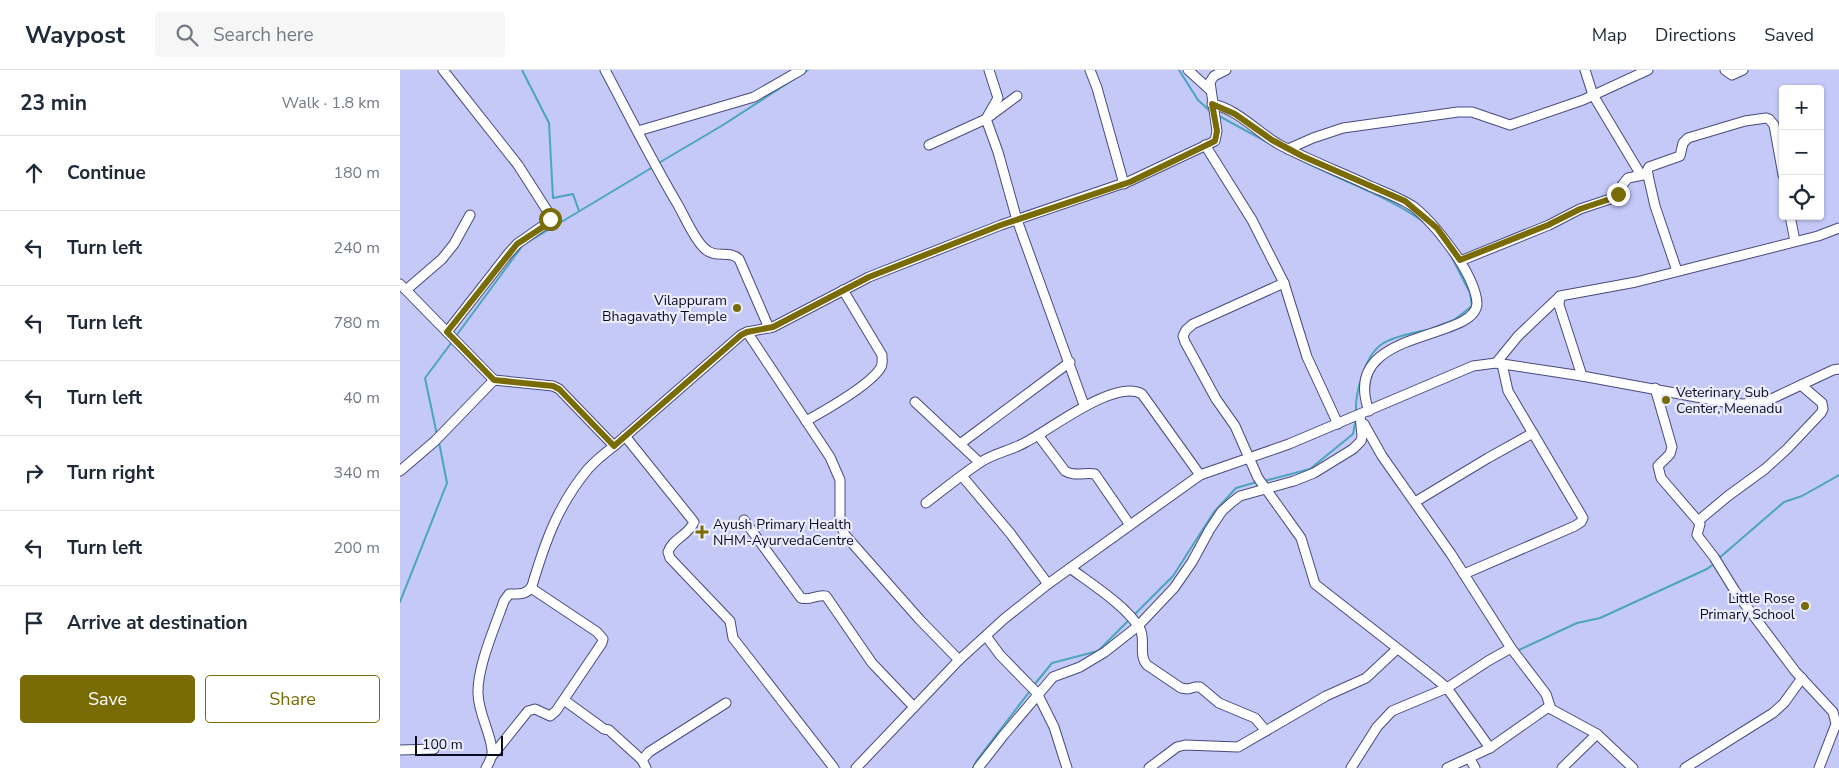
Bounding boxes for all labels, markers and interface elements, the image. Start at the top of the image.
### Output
search box [155,12,505,57]
text: Waypost [25,19,125,51]
icon: search [173,21,201,49]
text: Search here [213,22,314,48]
text: Map [1592,23,1627,47]
text: Directions [1655,23,1736,47]
text: Saved [1764,23,1814,47]
map controls [1779,85,1824,220]
button: + [1779,85,1824,130]
text: 23 min [20,89,87,117]
text: Walk · 1.8 km [282,92,380,114]
button: − [1779,130,1824,175]
icon: ahead [20,159,48,187]
text: Continue [67,160,146,186]
text: 180 m [333,162,380,184]
button: locate [1779,175,1824,220]
route end [1607,183,1630,206]
route start [539,208,562,231]
icon: left [20,234,48,262]
text: Turn left [67,235,142,261]
text: 240 m [333,237,380,259]
place label: Vilappuram Bhagavathy Temple [602,291,727,326]
marker: Vilappuram Bhagavathy Temple [731,302,743,314]
icon: left [20,309,48,337]
text: Turn left [67,310,142,336]
text: 780 m [333,312,380,334]
place label: Veterinary Sub Center, Meenadu [1675,383,1782,418]
icon: left [20,384,48,412]
text: Turn left [67,385,142,411]
text: 40 m [343,387,380,409]
marker: Veterinary Sub Center, Meenadu [1660,394,1672,406]
icon: right [20,459,48,487]
text: Turn right [67,460,154,486]
text: 340 m [333,462,380,484]
place label: Ayush Primary Health NHM-AyurvedaCentre [713,515,854,550]
marker: Ayush Primary Health NHM-AyurvedaCentre [695,525,709,539]
icon: left [20,534,48,562]
text: Turn left [67,535,142,561]
text: 200 m [333,537,380,559]
place label: Little Rose Primary School [1700,589,1796,624]
marker: Little Rose Primary School [1799,600,1811,612]
icon: arrive [20,609,48,637]
text: Arrive at destination [67,610,248,636]
button: Save [20,675,195,723]
button: Share [205,675,380,723]
scale bar [415,733,502,756]
text: 100 m [422,735,463,754]

